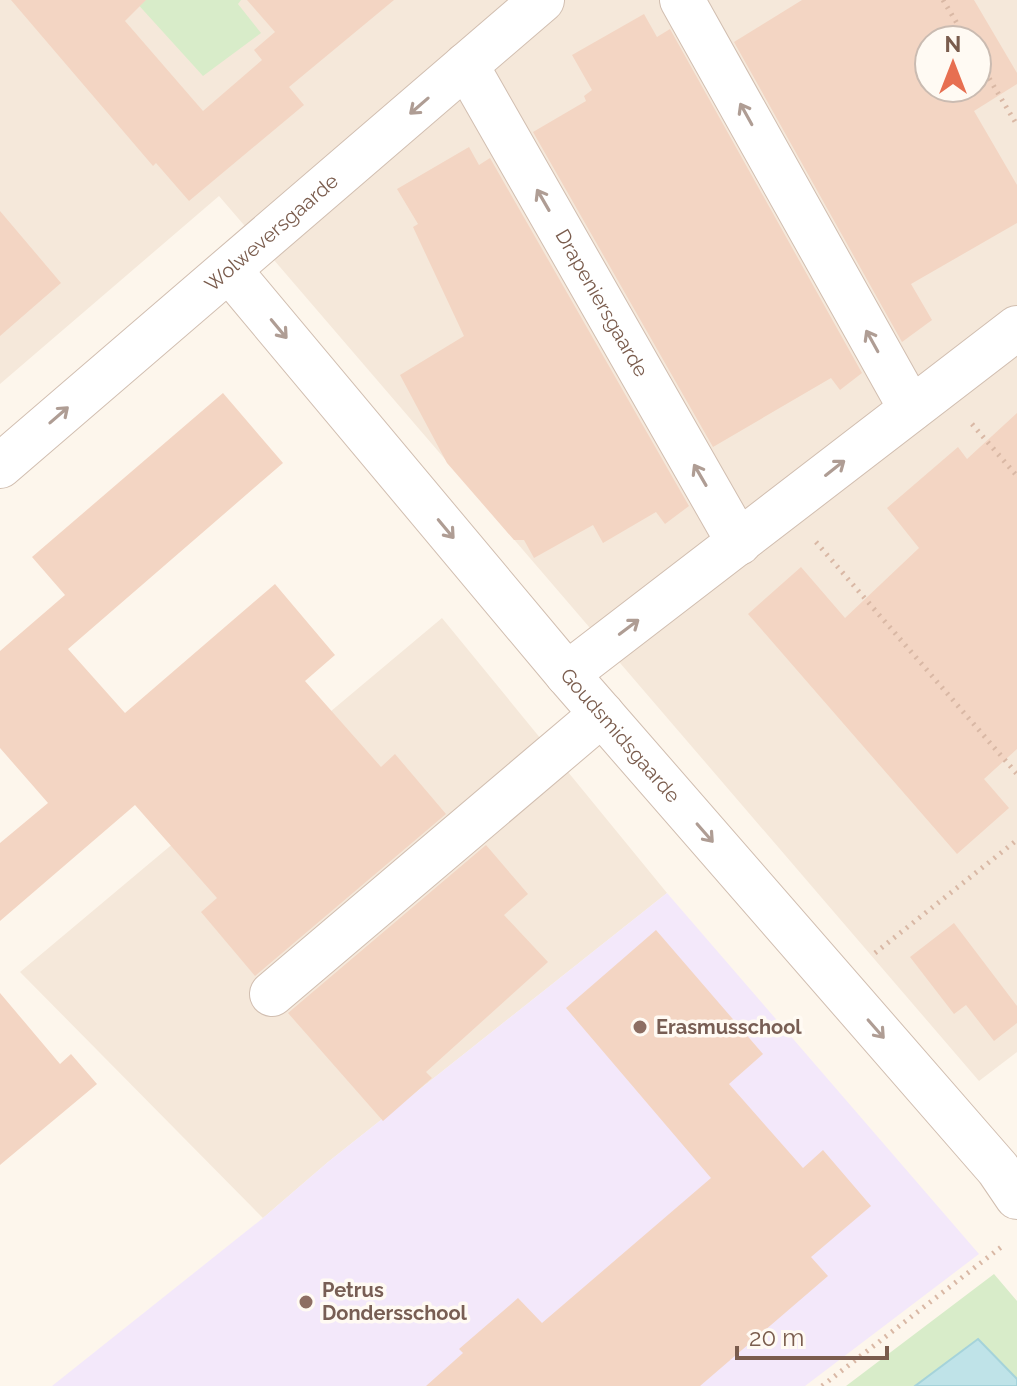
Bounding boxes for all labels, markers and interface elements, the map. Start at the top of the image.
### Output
north arrow [913,24,993,104]
text: N [945,31,961,57]
one-way arrow [409,96,430,114]
one-way arrow [738,103,753,127]
street label: Wolweversgaarde [200,169,343,296]
one-way arrow [535,189,550,213]
street label: Drapeniersgaarde [550,225,654,381]
one-way arrow [270,319,288,339]
one-way arrow [864,330,879,354]
one-way arrow [49,406,69,424]
one-way arrow [824,459,845,476]
one-way arrow [692,464,708,487]
one-way arrow [437,518,455,539]
one-way arrow [618,618,639,635]
street label: Goudsmidsgaarde [555,663,685,808]
one-way arrow [696,822,714,842]
place label: Erasmusschool [656,1015,802,1039]
marker: Erasmusschool [631,1018,649,1036]
one-way arrow [867,1018,885,1038]
place label: Petrus Dondersschool [322,1278,467,1325]
marker: Petrus Dondersschool [297,1293,315,1311]
scale bar [737,1310,887,1360]
text: 20 m [749,1323,804,1352]

